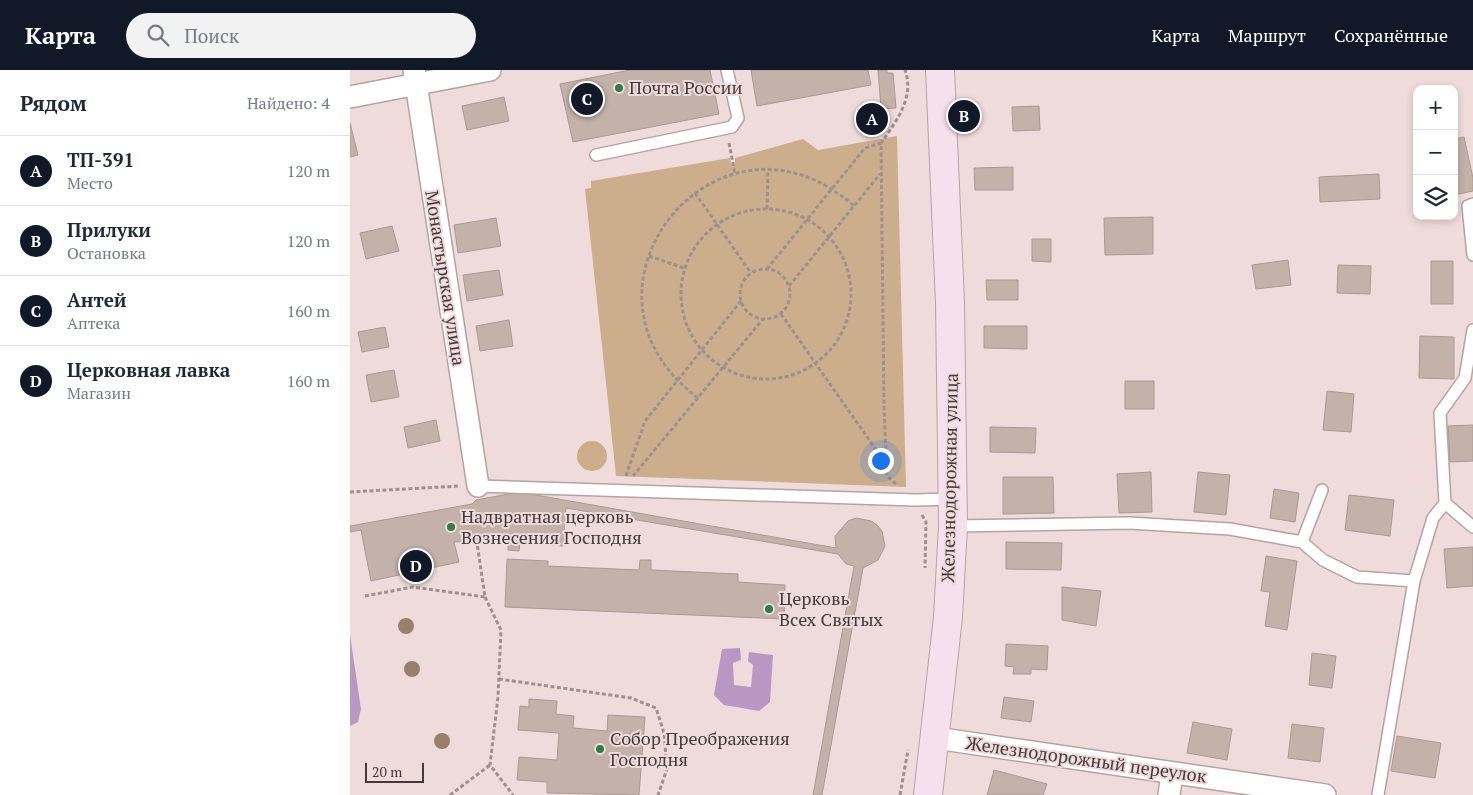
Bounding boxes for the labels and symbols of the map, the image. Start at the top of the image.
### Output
place label: Почта России [629,75,743,99]
pin: C [571,80,603,118]
marker: Почта России [613,82,625,94]
pin: B [948,97,980,135]
pin: A [856,100,888,138]
street label: Монастырская улица [420,189,472,367]
street label: Железнодорожная улица [935,373,963,583]
your location [868,448,894,474]
place label: Надвратная церковь Вознесения Господня [461,504,642,549]
marker: Надвратная церковь Вознесения Господня [445,521,457,533]
pin: D [400,547,432,585]
place label: Церковь Всех Святых [779,586,884,631]
marker: Церковь Всех Святых [763,603,775,615]
place label: Собор Преображения Господня [610,726,790,771]
street label: Железнодорожный переулок [964,730,1208,788]
marker: Собор Преображения Господня [594,743,606,755]
scale bar [365,760,424,783]

